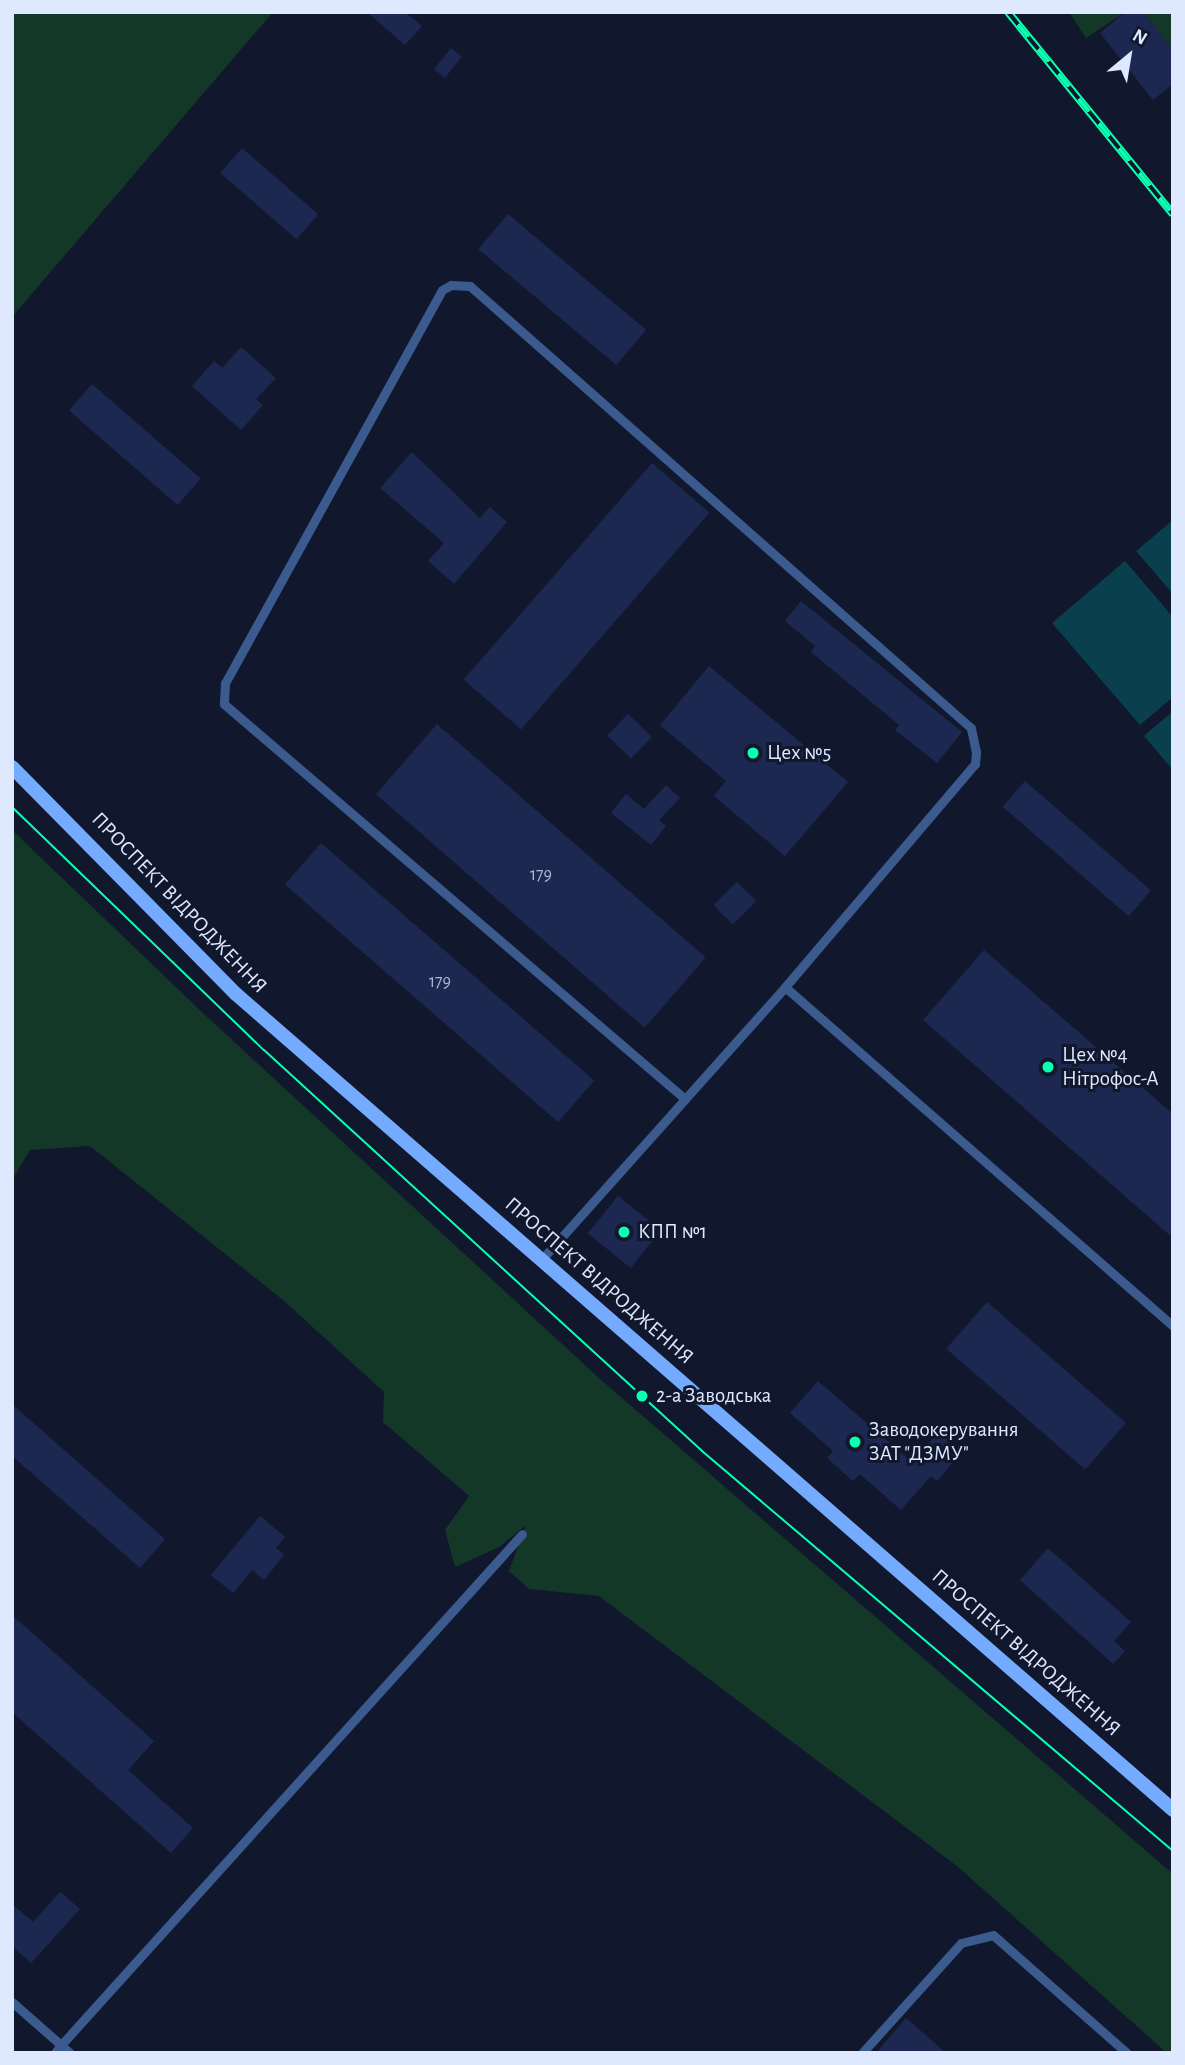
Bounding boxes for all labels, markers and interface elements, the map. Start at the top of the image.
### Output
north arrow [1094,21,1164,91]
text: N [1129,26,1150,49]
place label: Цех №5 [767,740,831,766]
marker: Цех №5 [745,745,761,761]
street label: ПРОСПЕКТ ВІДРОДЖЕННЯ [86,807,272,999]
house number: 179 [530,864,552,886]
house number: 179 [429,971,451,993]
place label: Цех №4 Нітрофос-А [1062,1042,1159,1092]
marker: Цех №4 Нітрофос-А [1040,1059,1056,1075]
street label: ПРОСПЕКТ ВІДРОДЖЕННЯ [499,1192,699,1370]
place label: КПП №1 [638,1219,707,1245]
marker: КПП №1 [616,1224,632,1240]
place label: 2-а Заводська [656,1383,771,1409]
marker: 2-а Заводська [634,1388,650,1404]
place label: Заводокерування ЗАТ "ДЗМУ" [869,1417,1019,1467]
marker: Заводокерування ЗАТ "ДЗМУ" [847,1434,863,1450]
street label: ПРОСПЕКТ ВІДРОДЖЕННЯ [926,1564,1126,1742]

